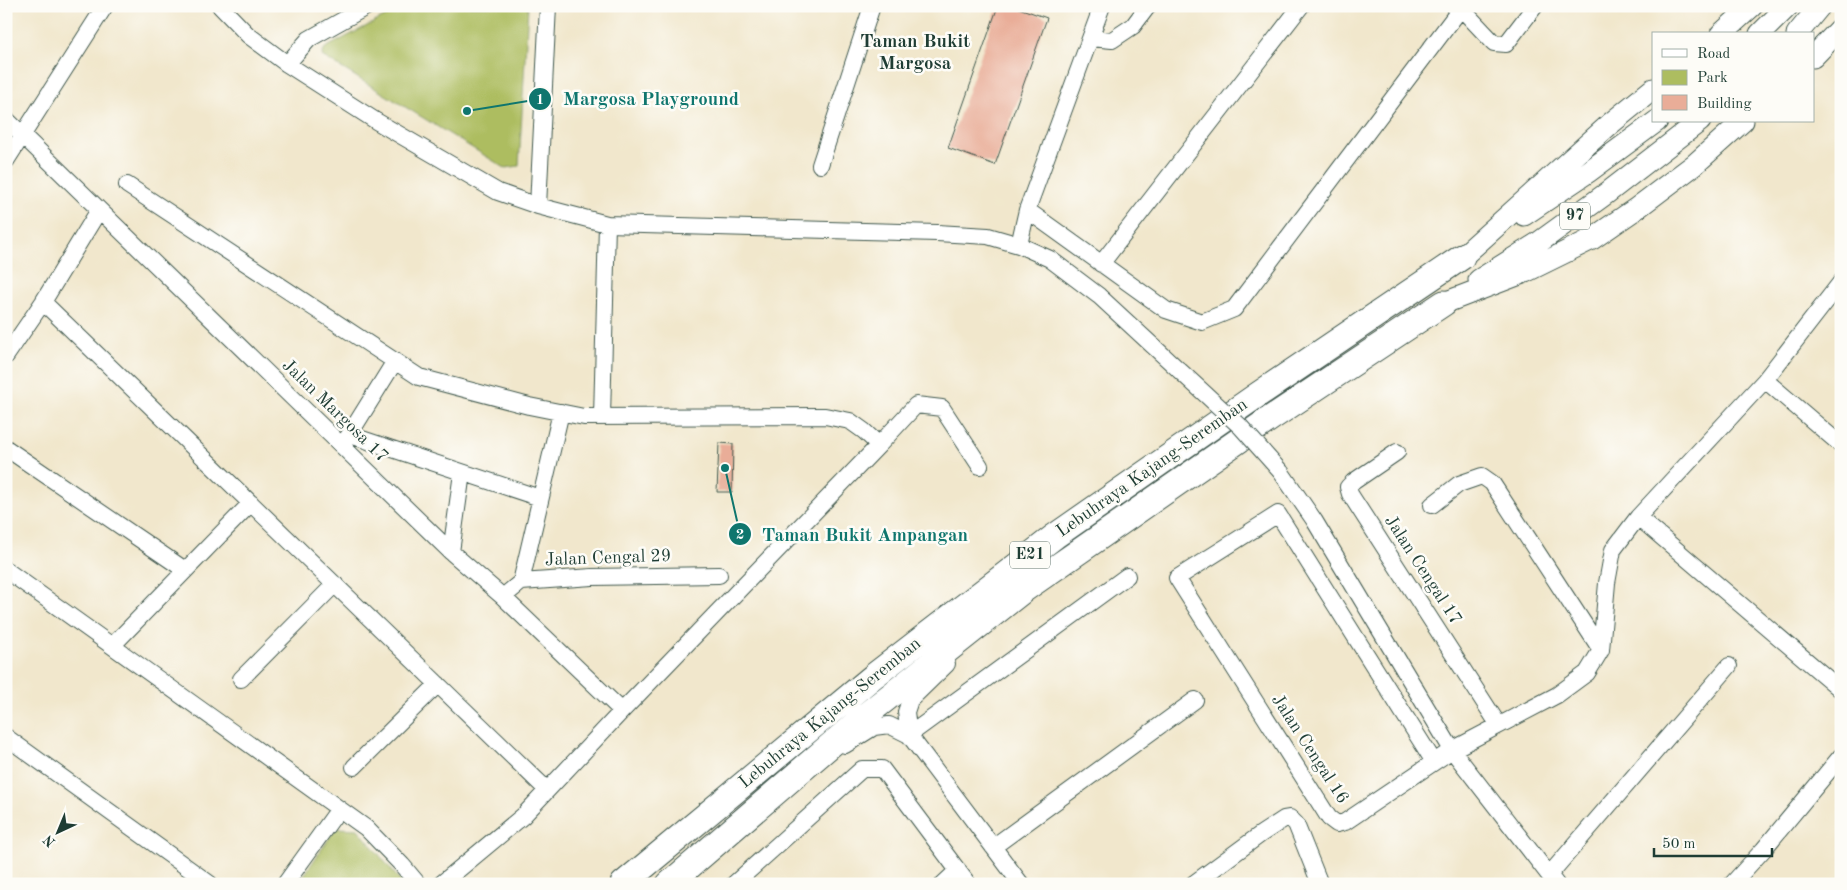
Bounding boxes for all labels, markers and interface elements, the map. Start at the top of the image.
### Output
legend [1652,32,1814,122]
district label: Taman Bukit Margosa [860,33,970,74]
text: Road [1697,47,1731,62]
text: Park [1697,71,1728,86]
callout: Margosa Playground [528,82,749,116]
text: Margosa Playground [563,91,739,110]
text: 1 [536,93,544,108]
text: Building [1697,97,1752,112]
road number: 97 [1560,202,1590,230]
street label: Jalan Margosa 17 [278,356,392,466]
street label: Lebuhraya Kajang-Seremban [1053,395,1251,541]
street label: Jalan Cengal 17 [1381,512,1465,628]
callout: Taman Bukit Ampangan [727,517,978,551]
text: Taman Bukit Ampangan [762,527,968,546]
text: 2 [736,528,744,543]
road number: E21 [1010,542,1050,568]
street label: Jalan Cengal 29 [544,547,672,569]
street label: Lebuhraya Kajang-Seremban [736,634,925,792]
street label: Jalan Cengal 16 [1268,691,1352,807]
north arrow [32,808,82,858]
scale bar [1654,825,1772,857]
text: N [41,832,58,849]
text: 50 m [1662,837,1696,852]

